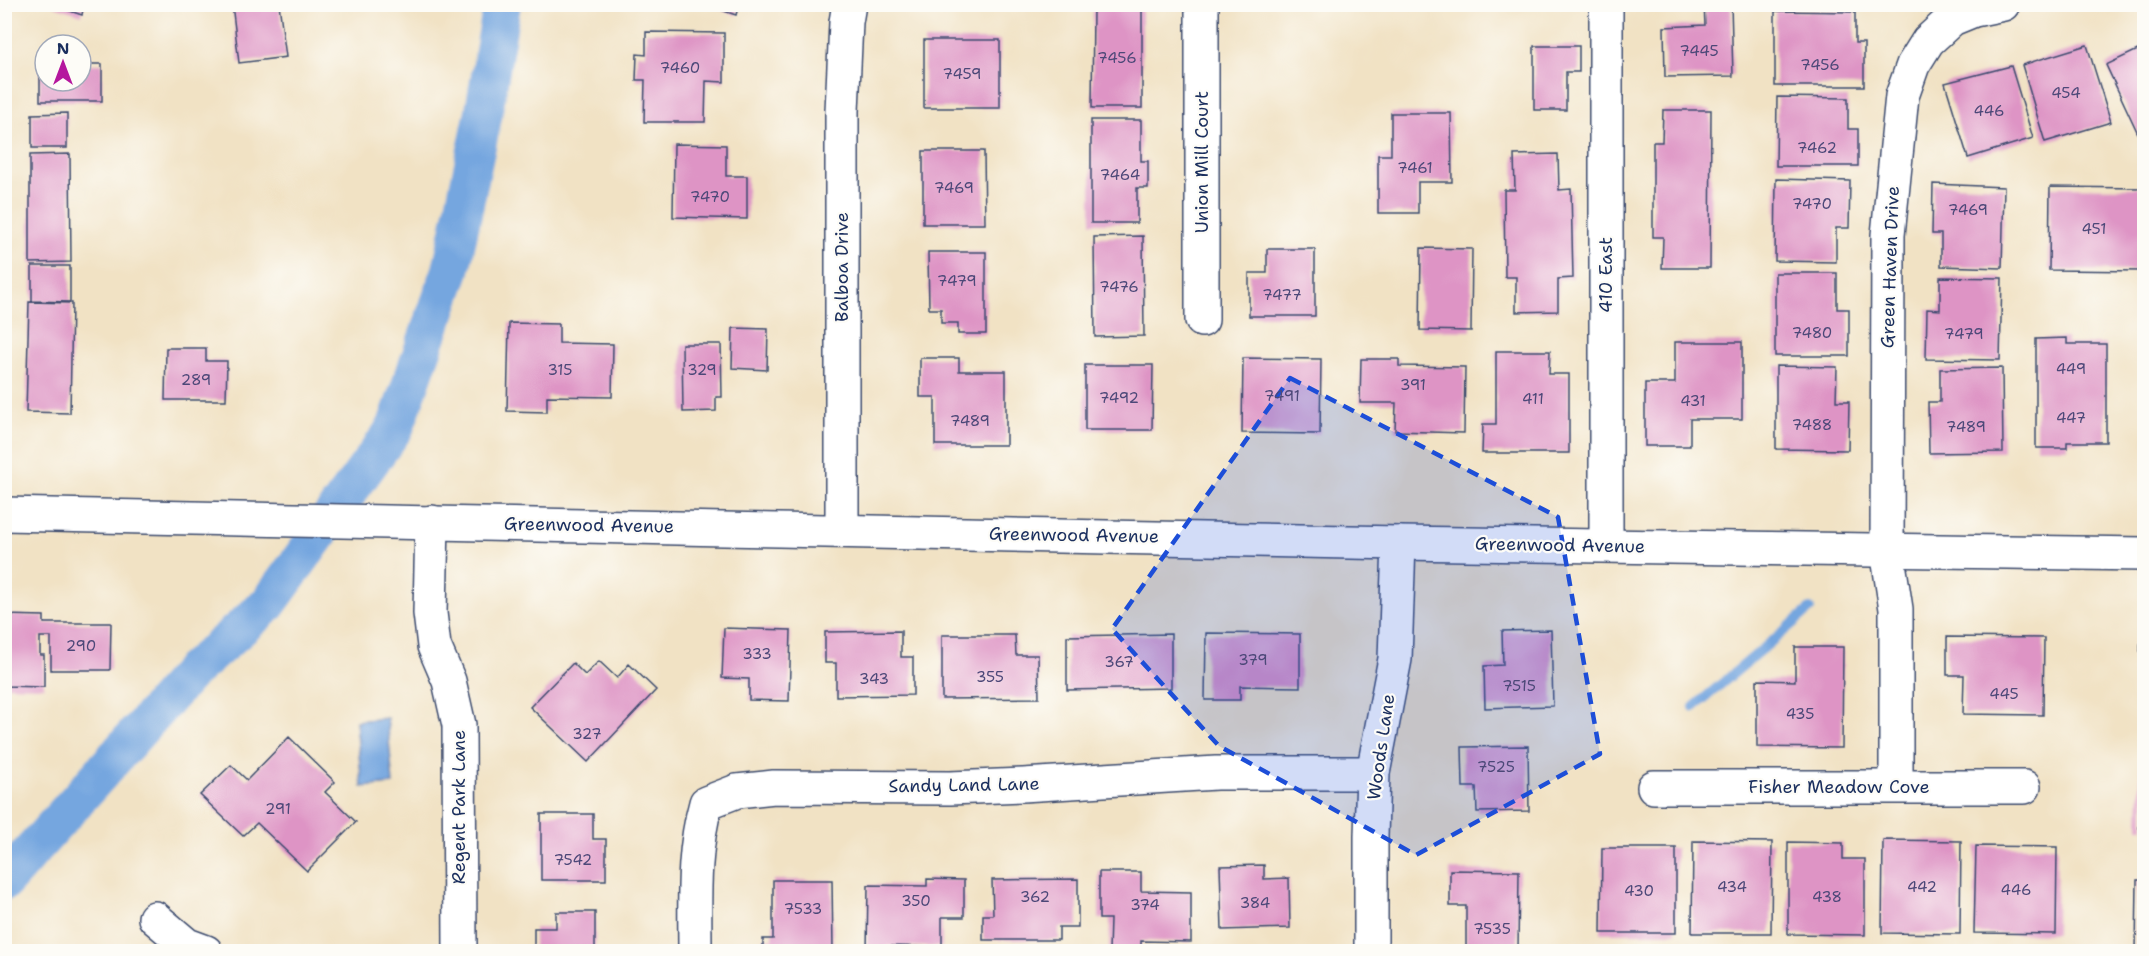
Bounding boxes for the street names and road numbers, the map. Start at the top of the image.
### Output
street label: Union Mill Court [1190,91,1214,233]
street label: Green Haven Drive [1875,185,1905,349]
street label: Balboa Drive [830,212,854,322]
street label: 410 East [1594,237,1618,313]
street label: Greenwood Avenue [504,512,674,538]
street label: Greenwood Avenue [989,522,1159,548]
street label: Greenwood Avenue [1475,532,1645,558]
street label: Woods Lane [1362,692,1400,802]
street label: Regent Park Lane [447,730,471,884]
street label: Sandy Land Lane [888,772,1040,798]
street label: Fisher Meadow Cove [1748,775,1930,799]

